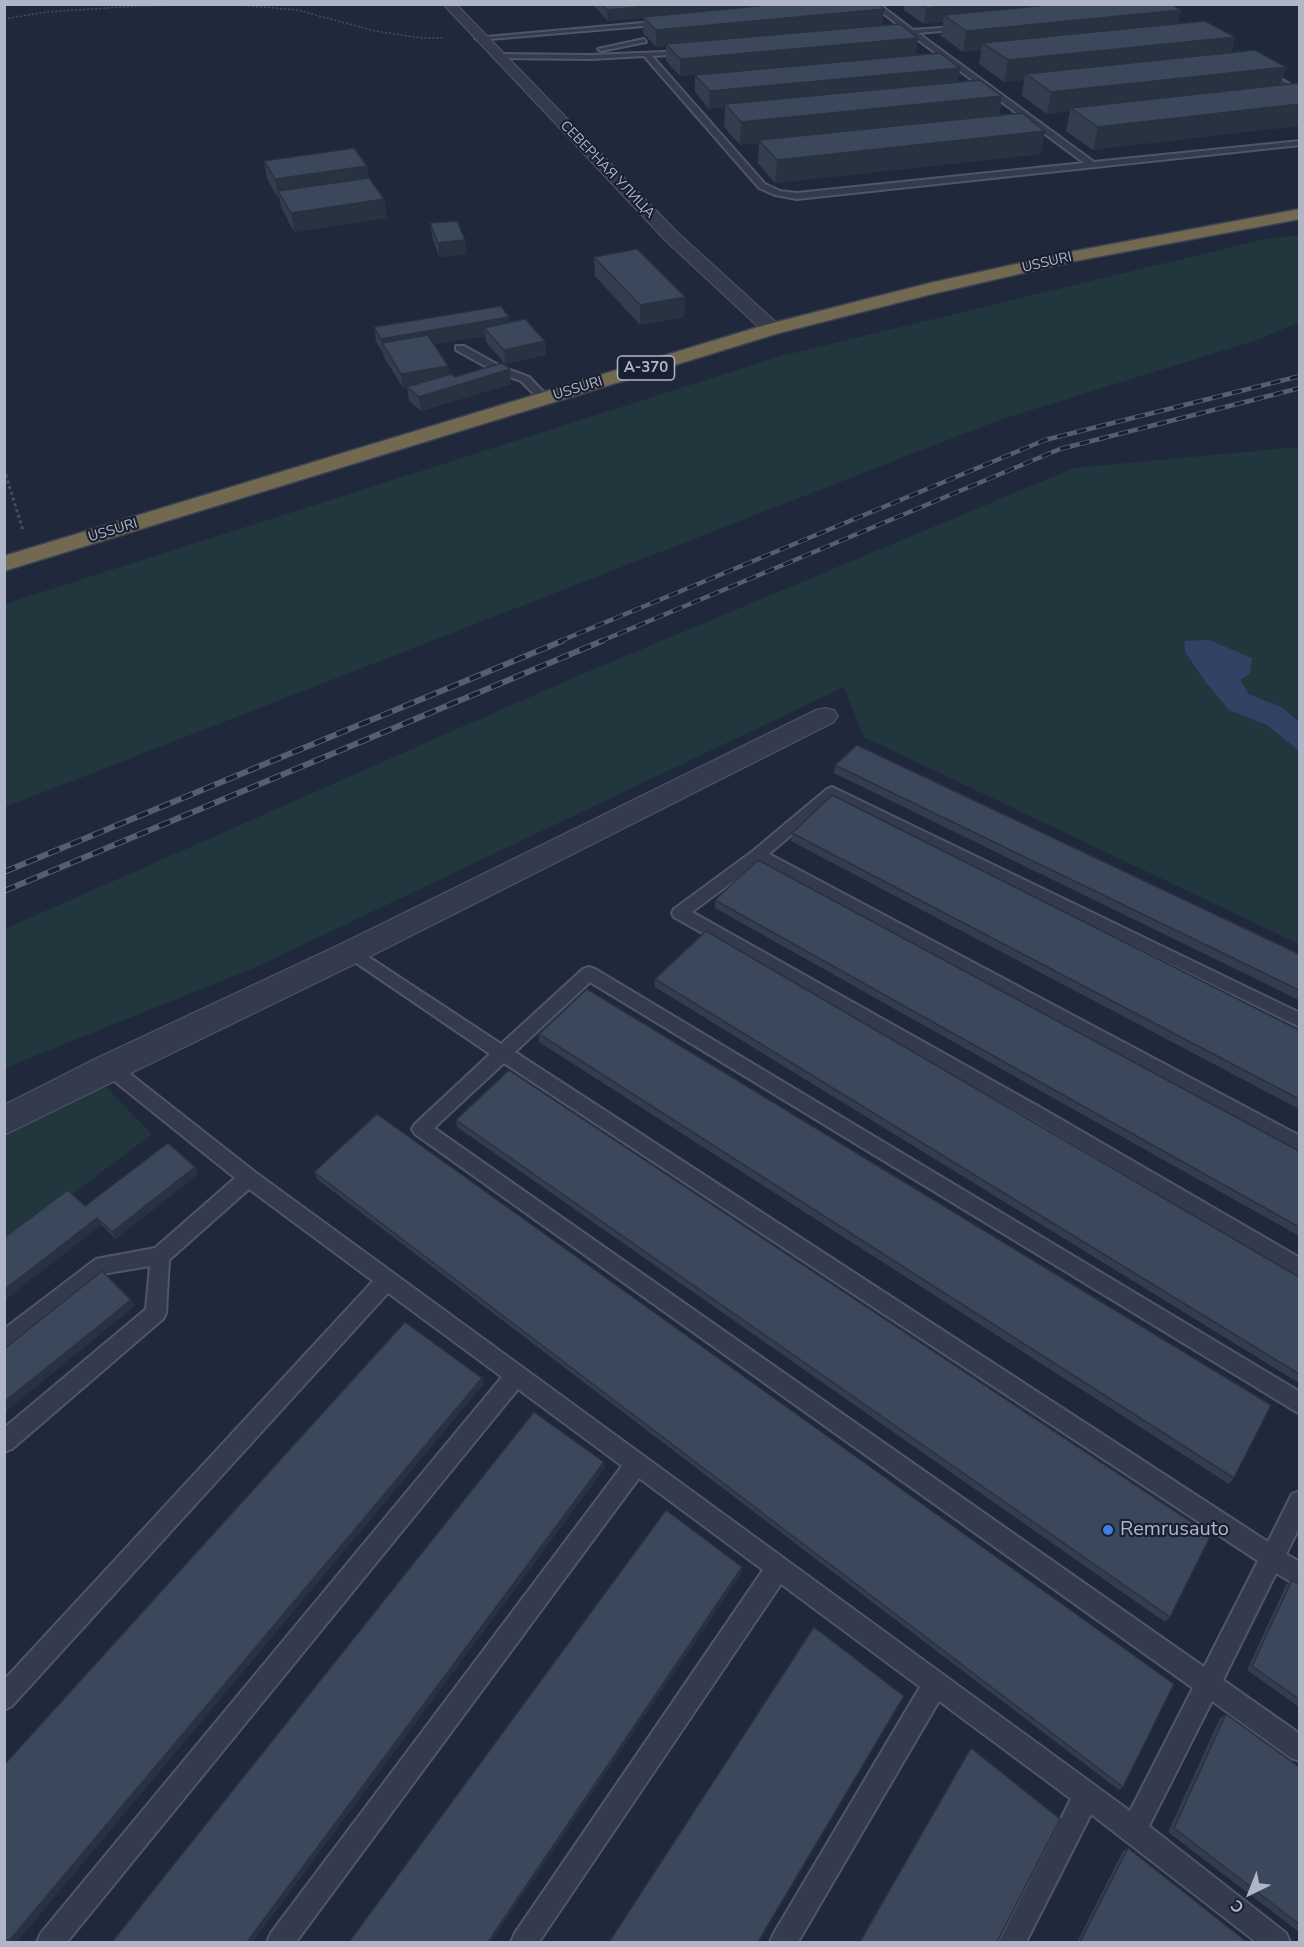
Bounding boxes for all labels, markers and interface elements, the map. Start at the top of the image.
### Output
street label: СЕВЕРНАЯ УЛИЦА [556,118,658,222]
street label: USSURI [1020,249,1074,277]
road number: А-370 [618,356,674,380]
street label: USSURI [551,374,605,404]
street label: USSURI [86,516,140,546]
place label: Remrusauto [1120,1518,1229,1542]
marker: Remrusauto [1101,1523,1115,1537]
north arrow [1220,1863,1280,1923]
text: С [1226,1894,1249,1918]

